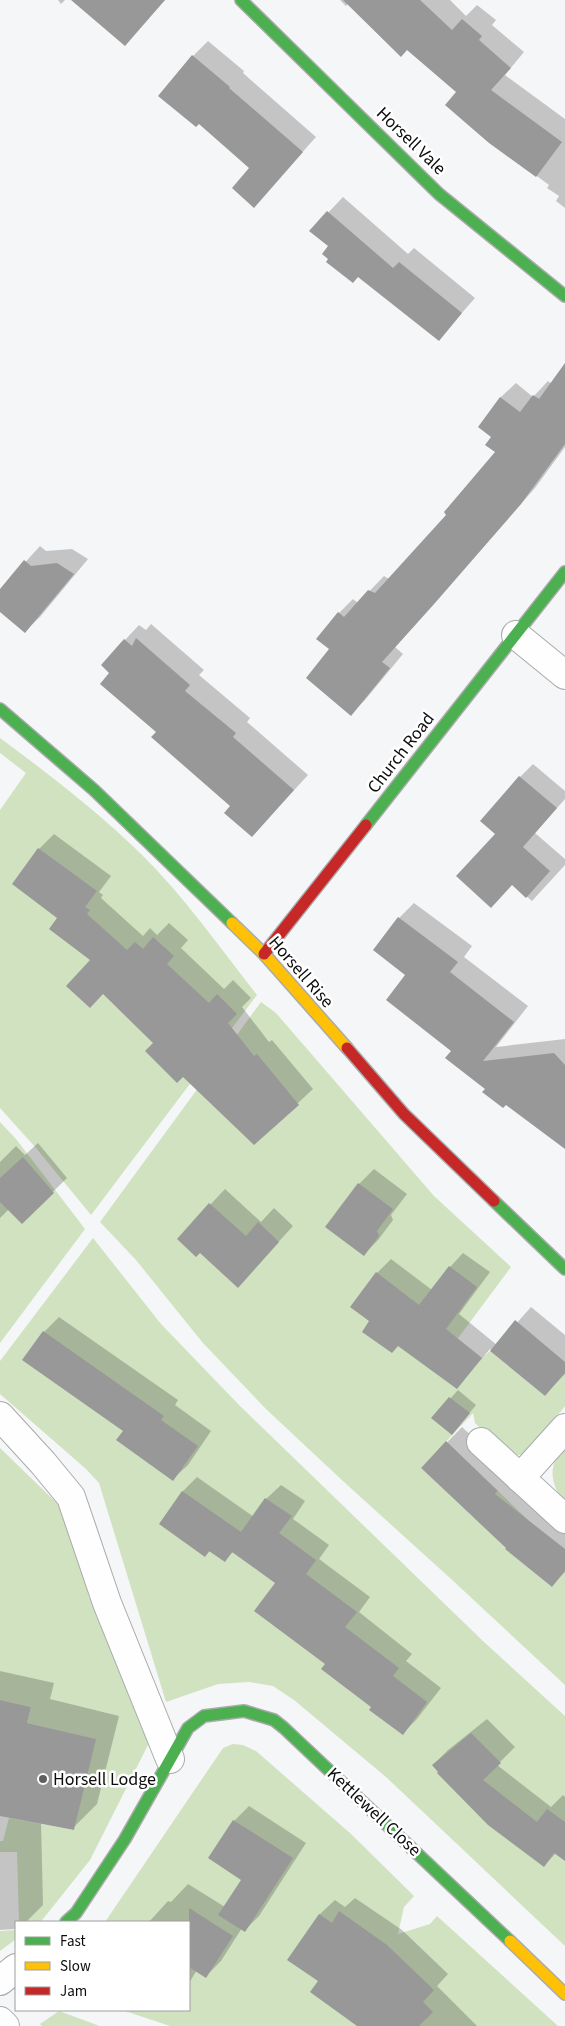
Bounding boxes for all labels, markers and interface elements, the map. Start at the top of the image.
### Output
street label: Horsell Vale [371,101,452,181]
street label: Church Road [362,707,440,799]
street label: Horsell Rise [263,931,339,1013]
street label: Kettlewell Close [322,1762,426,1862]
place label: Horsell Lodge [53,1767,156,1792]
marker: Horsell Lodge [37,1773,49,1785]
legend [15,1921,190,2011]
text: Fast [60,1931,86,1952]
text: Slow [60,1956,91,1977]
text: Jam [60,1981,87,2002]

